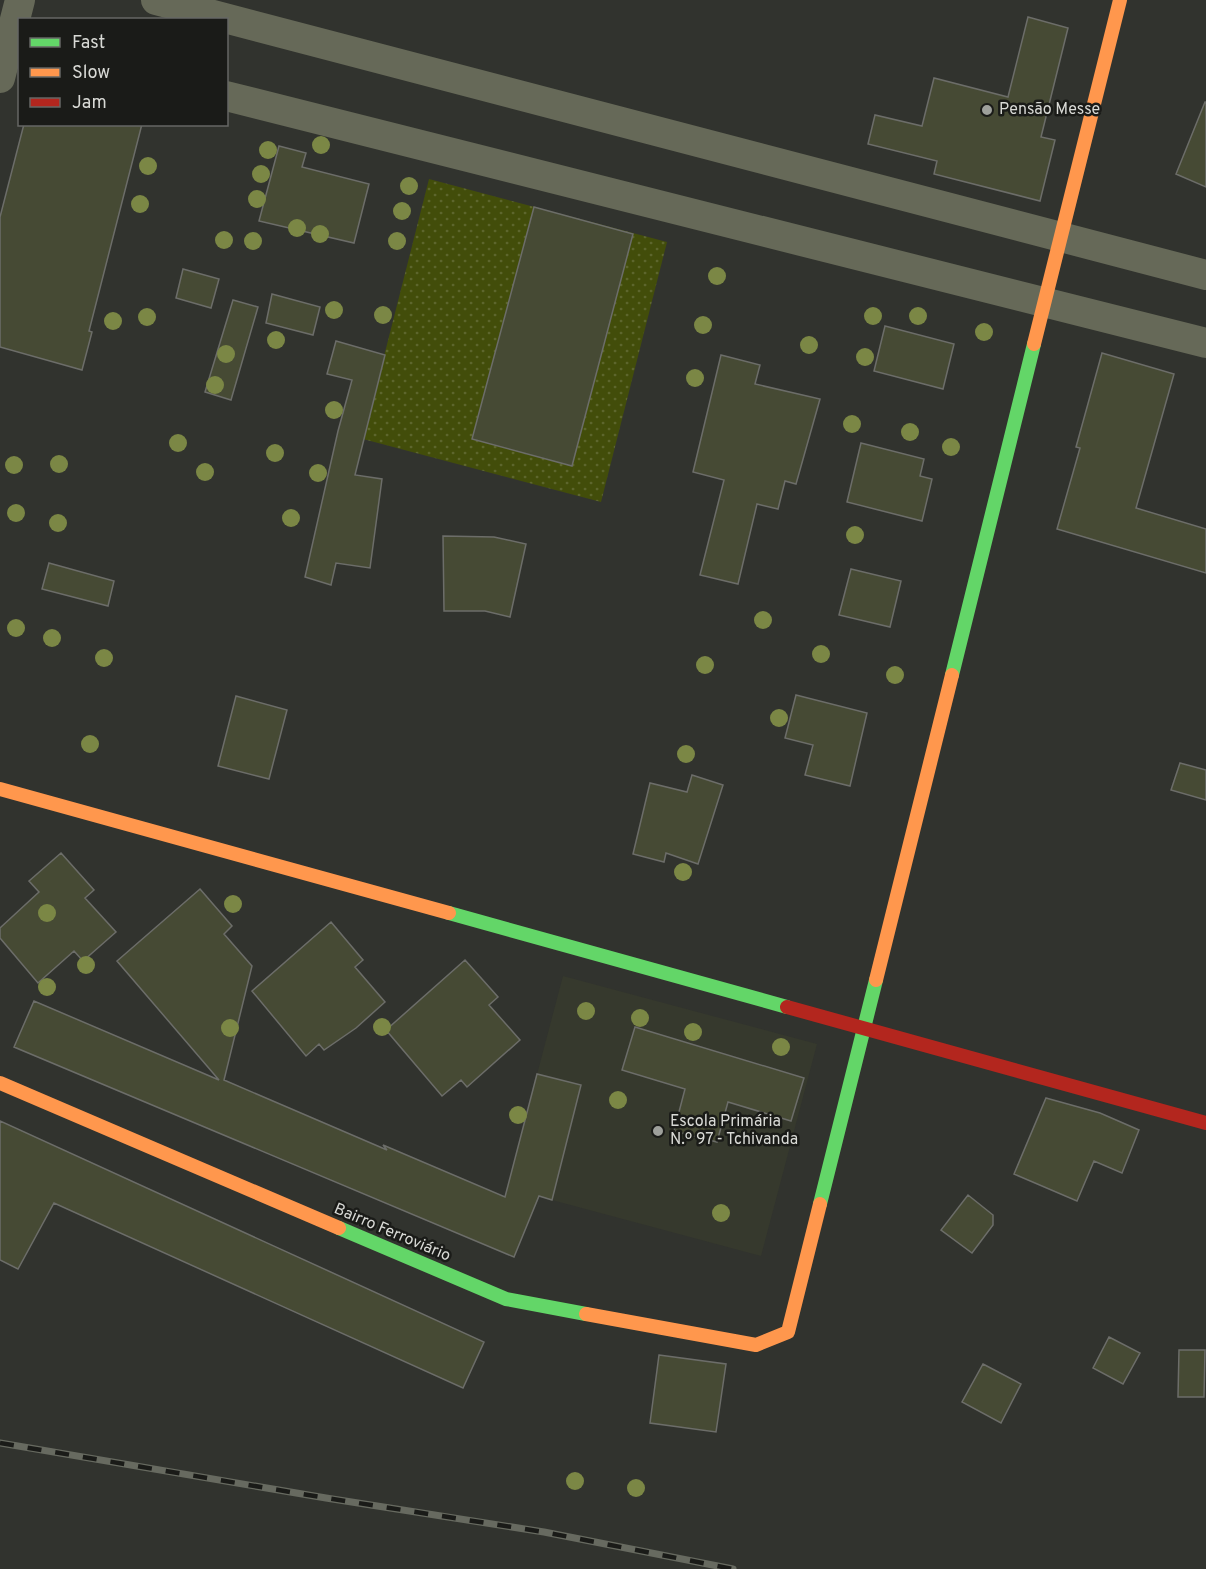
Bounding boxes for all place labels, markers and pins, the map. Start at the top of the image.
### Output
place label: Pensão Messe [999,100,1100,120]
marker: Pensão Messe [980,103,994,117]
place label: Escola Primária N.º 97 - Tchivanda [670,1112,798,1150]
marker: Escola Primária N.º 97 - Tchivanda [651,1124,665,1138]

